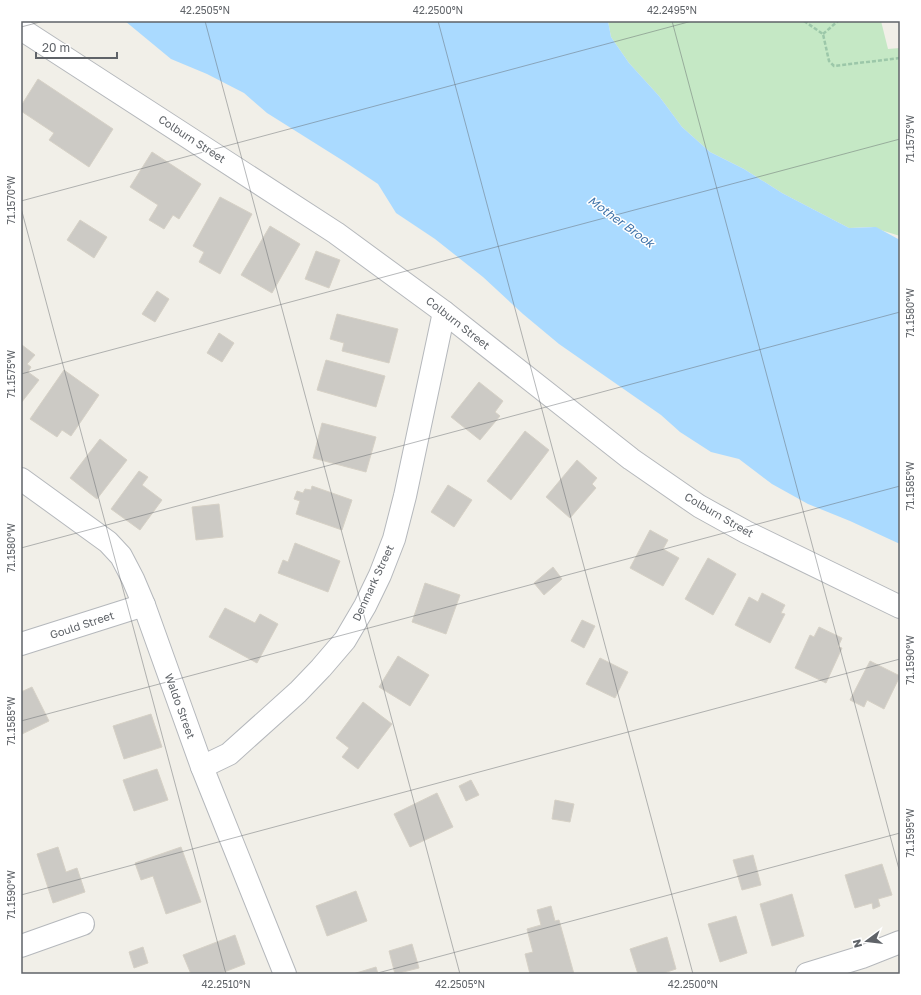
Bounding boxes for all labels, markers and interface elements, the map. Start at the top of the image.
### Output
text: 42.2505°N [180,4,230,16]
text: 42.2500°N [413,4,463,16]
text: 42.2495°N [647,4,697,16]
scale bar [36,34,117,60]
text: 20 m [42,40,70,55]
street label: Colburn Street [156,112,228,165]
text: 71.1575°W [904,114,916,163]
text: 71.1570°W [5,175,17,224]
water label: Mother Brook [585,193,658,251]
text: 71.1580°W [904,288,916,338]
street label: Colburn Street [424,294,493,352]
text: 71.1575°W [5,349,17,398]
text: 71.1585°W [904,461,916,511]
street label: Colburn Street [682,490,756,540]
text: 71.1580°W [5,523,17,573]
street label: Denmark Street [349,543,396,623]
street label: Gould Street [48,608,115,641]
text: 71.1590°W [904,635,916,685]
street label: Waldo Street [163,671,198,740]
text: 71.1585°W [5,696,17,746]
text: 71.1595°W [904,808,916,858]
text: 71.1590°W [5,870,17,920]
north arrow [847,921,887,961]
text: N [849,938,864,949]
text: 42.2510°N [201,978,251,990]
text: 42.2505°N [435,978,485,990]
text: 42.2500°N [668,978,718,990]

